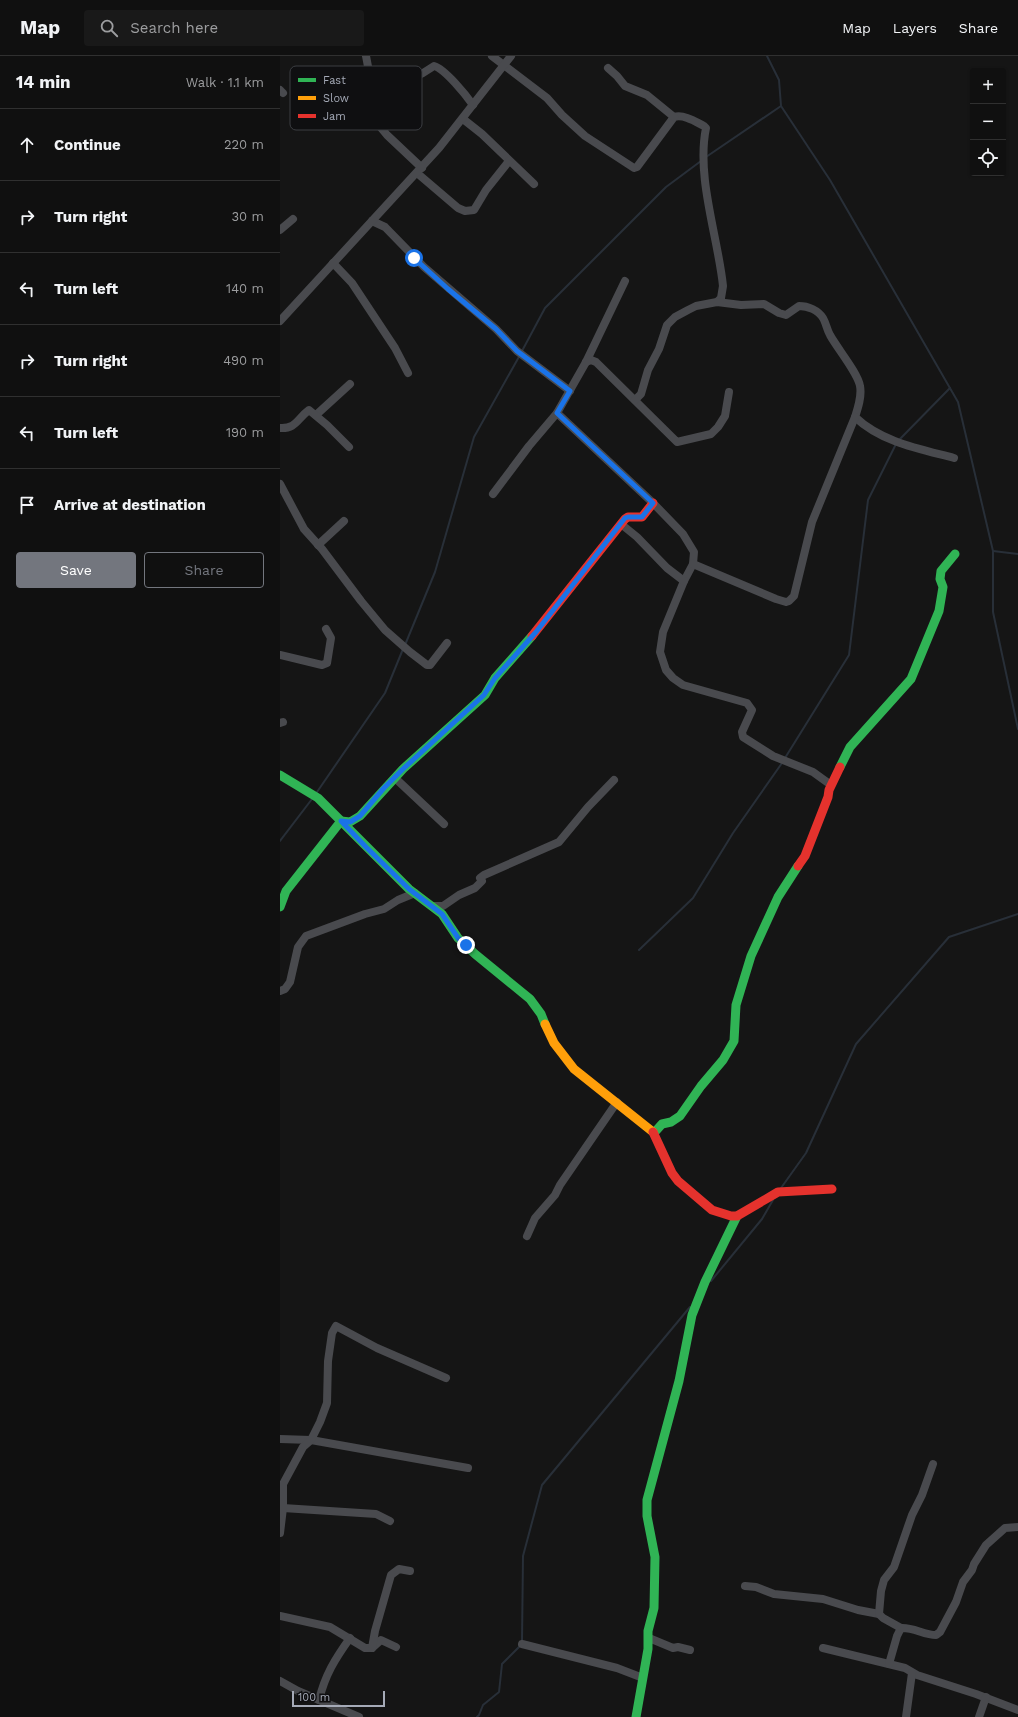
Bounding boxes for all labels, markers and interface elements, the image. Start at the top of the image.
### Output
search box [84,10,364,46]
text: Map [20,16,60,39]
icon: search [98,17,120,39]
text: Search here [130,19,218,37]
text: Map [842,20,871,36]
text: Layers [893,20,937,36]
text: Share [959,20,998,36]
legend [290,66,422,130]
map controls [970,68,1006,176]
button: + [970,68,1006,104]
text: 14 min [16,72,71,92]
text: Fast [323,74,346,87]
text: Walk · 1.1 km [186,75,264,90]
text: Slow [323,92,349,105]
button: − [970,104,1006,140]
text: Jam [323,110,346,123]
icon: ahead [16,134,38,156]
text: Continue [54,136,121,154]
text: 220 m [224,137,264,152]
button: locate [970,140,1006,176]
icon: right [16,206,38,228]
text: Turn right [54,208,127,226]
text: 30 m [232,209,264,224]
route start [405,249,423,267]
icon: left [16,278,38,300]
text: Turn left [54,280,118,298]
text: 140 m [226,281,264,296]
icon: right [16,350,38,372]
text: Turn right [54,352,127,370]
text: 490 m [223,353,264,368]
icon: left [16,422,38,444]
text: Turn left [54,424,118,442]
text: 190 m [226,425,264,440]
icon: arrive [16,494,38,516]
text: Arrive at destination [54,496,206,514]
button: Save [16,552,136,588]
button: Share [144,552,264,588]
route end [457,936,475,954]
scale bar [292,1689,385,1708]
text: 100 m [298,1691,330,1704]

